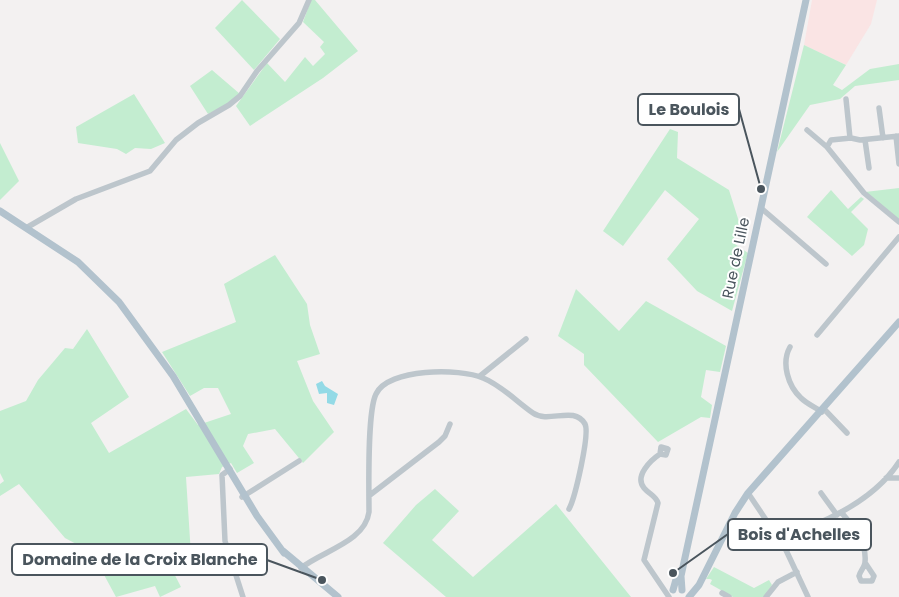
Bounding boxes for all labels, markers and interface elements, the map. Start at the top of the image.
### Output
callout: Le Boulois [638,94,739,125]
text: Le Boulois [649,98,730,121]
street label: Rue de Lille [717,215,754,300]
callout: Bois d'Achelles [728,519,871,550]
text: Bois d'Achelles [738,523,860,546]
callout: Domaine de la Croix Blanche [12,544,267,575]
text: Domaine de la Croix Blanche [22,548,258,571]

